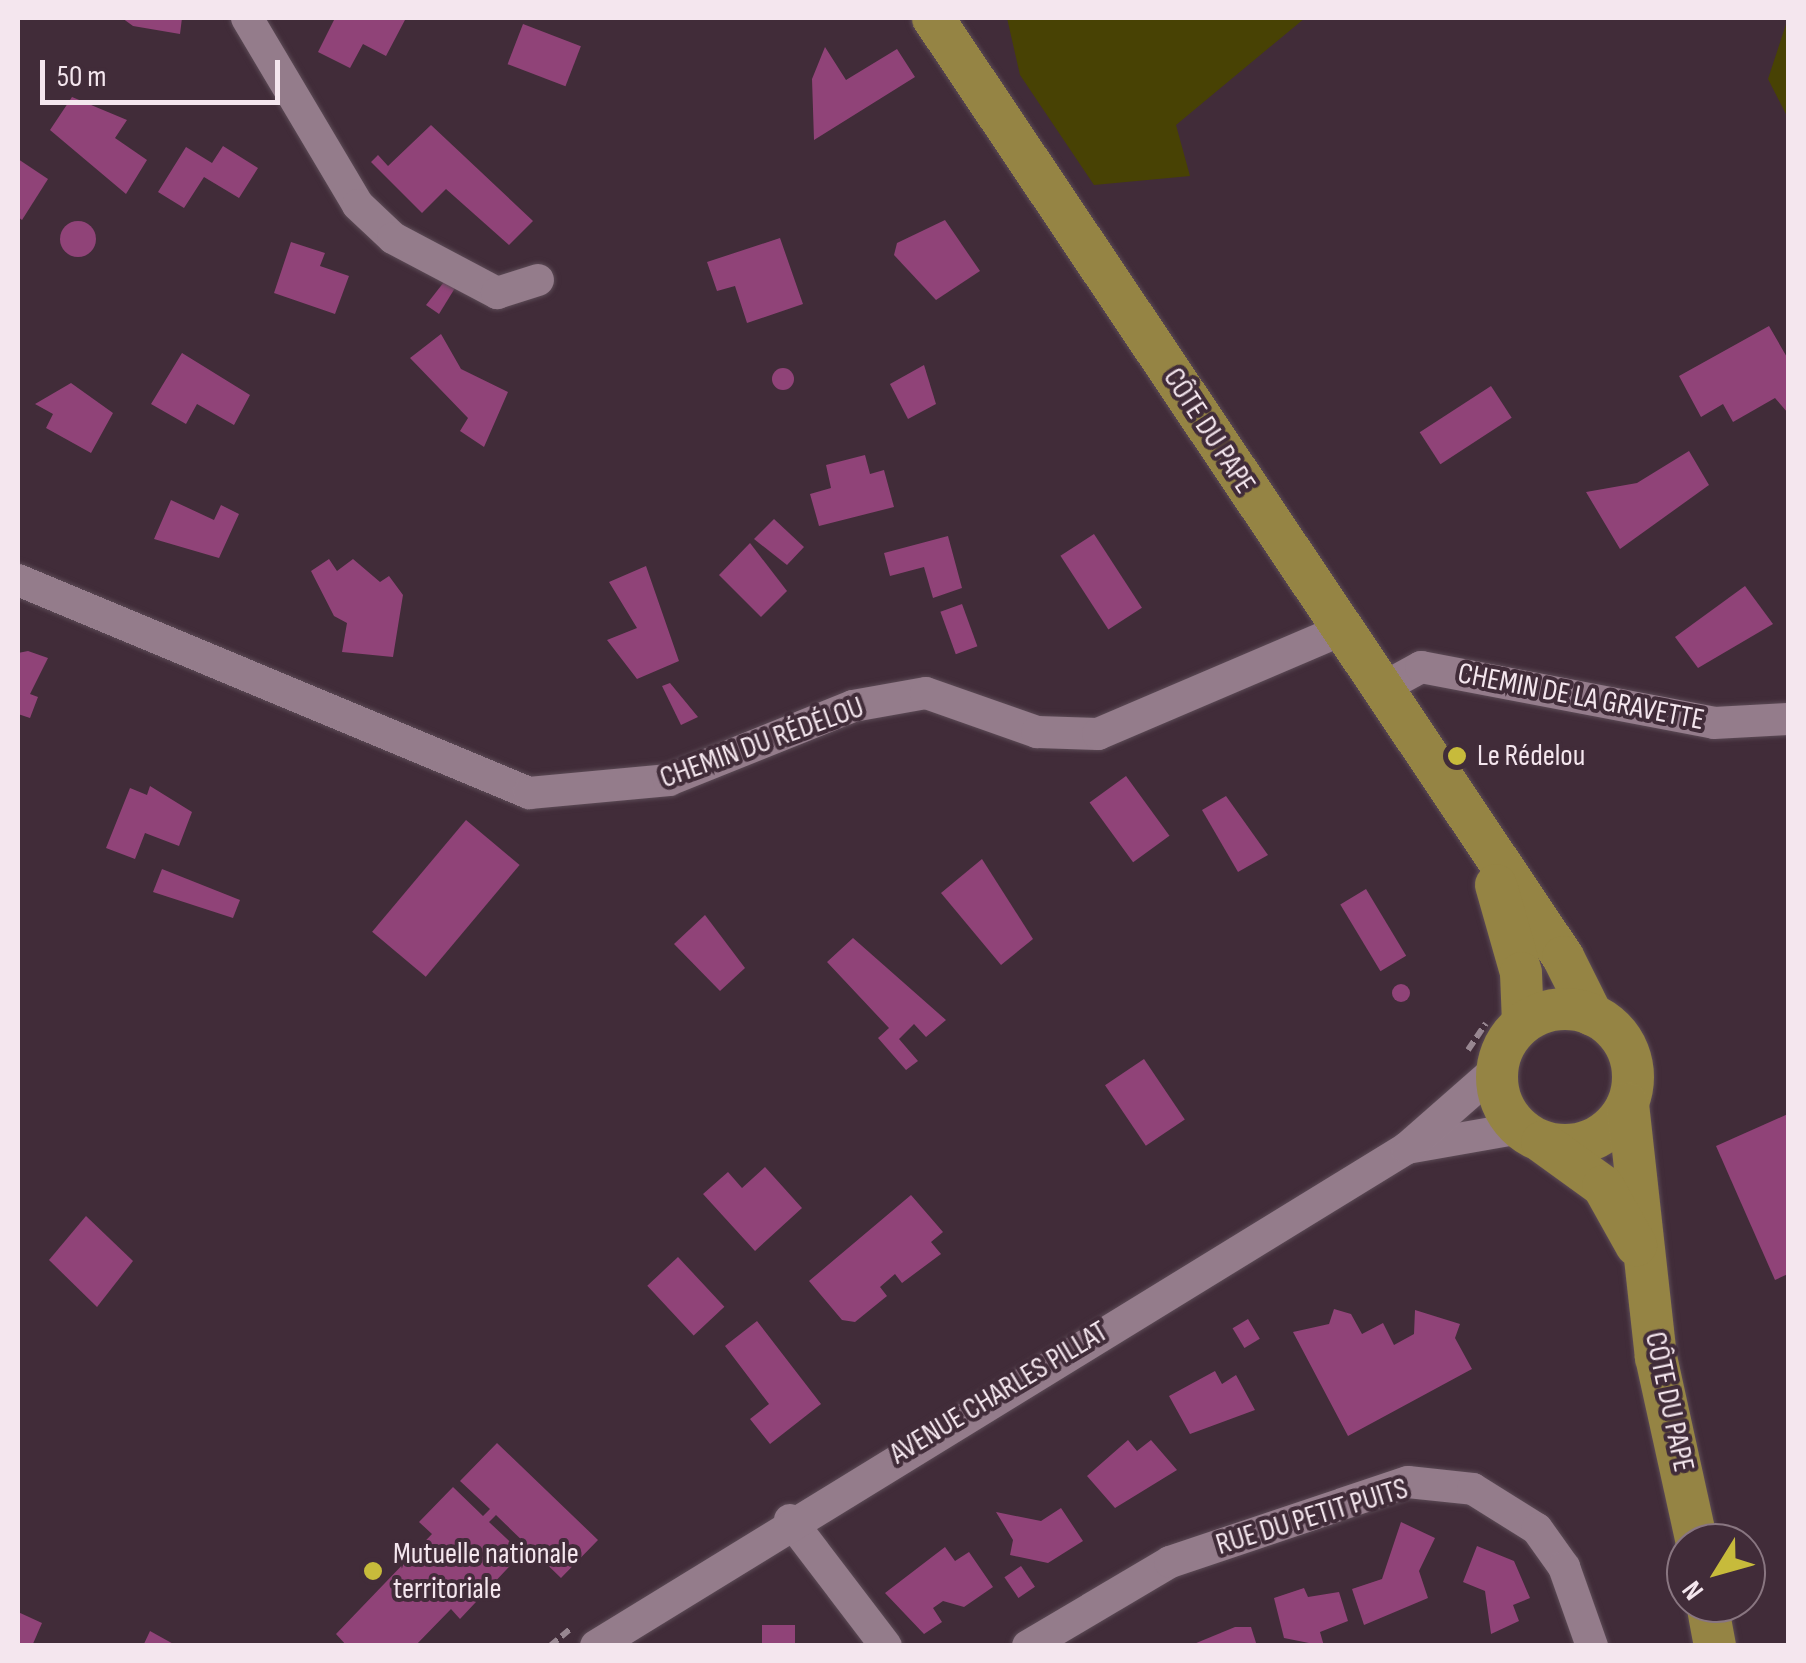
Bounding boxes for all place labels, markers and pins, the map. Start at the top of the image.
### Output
place label: Le Rédelou [1477,738,1585,774]
marker: Le Rédelou [1446,745,1468,767]
place label: Mutuelle nationale territoriale [393,1536,579,1606]
marker: Mutuelle nationale territoriale [362,1560,384,1582]

